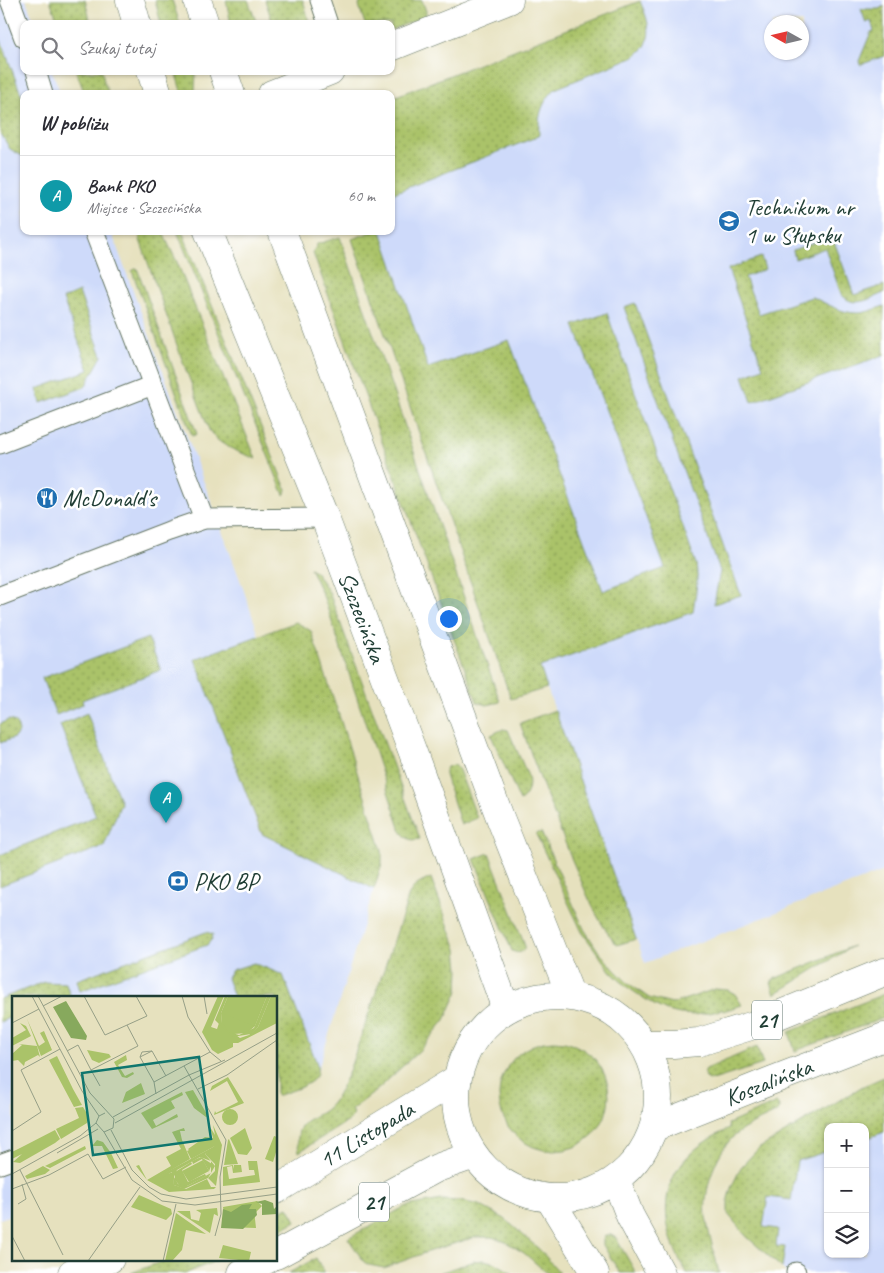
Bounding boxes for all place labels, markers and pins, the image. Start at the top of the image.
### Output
place label: Technikum nr 1 w Słupsku [745,192,856,250]
school or university icon: Technikum nr 1 w Słupsku [717,209,741,233]
place label: McDonald's [63,483,159,513]
restaurant icon: McDonald's [35,486,59,510]
pin: A [150,782,182,823]
place label: PKO BP [194,866,262,896]
bank icon: PKO BP [166,869,190,893]

